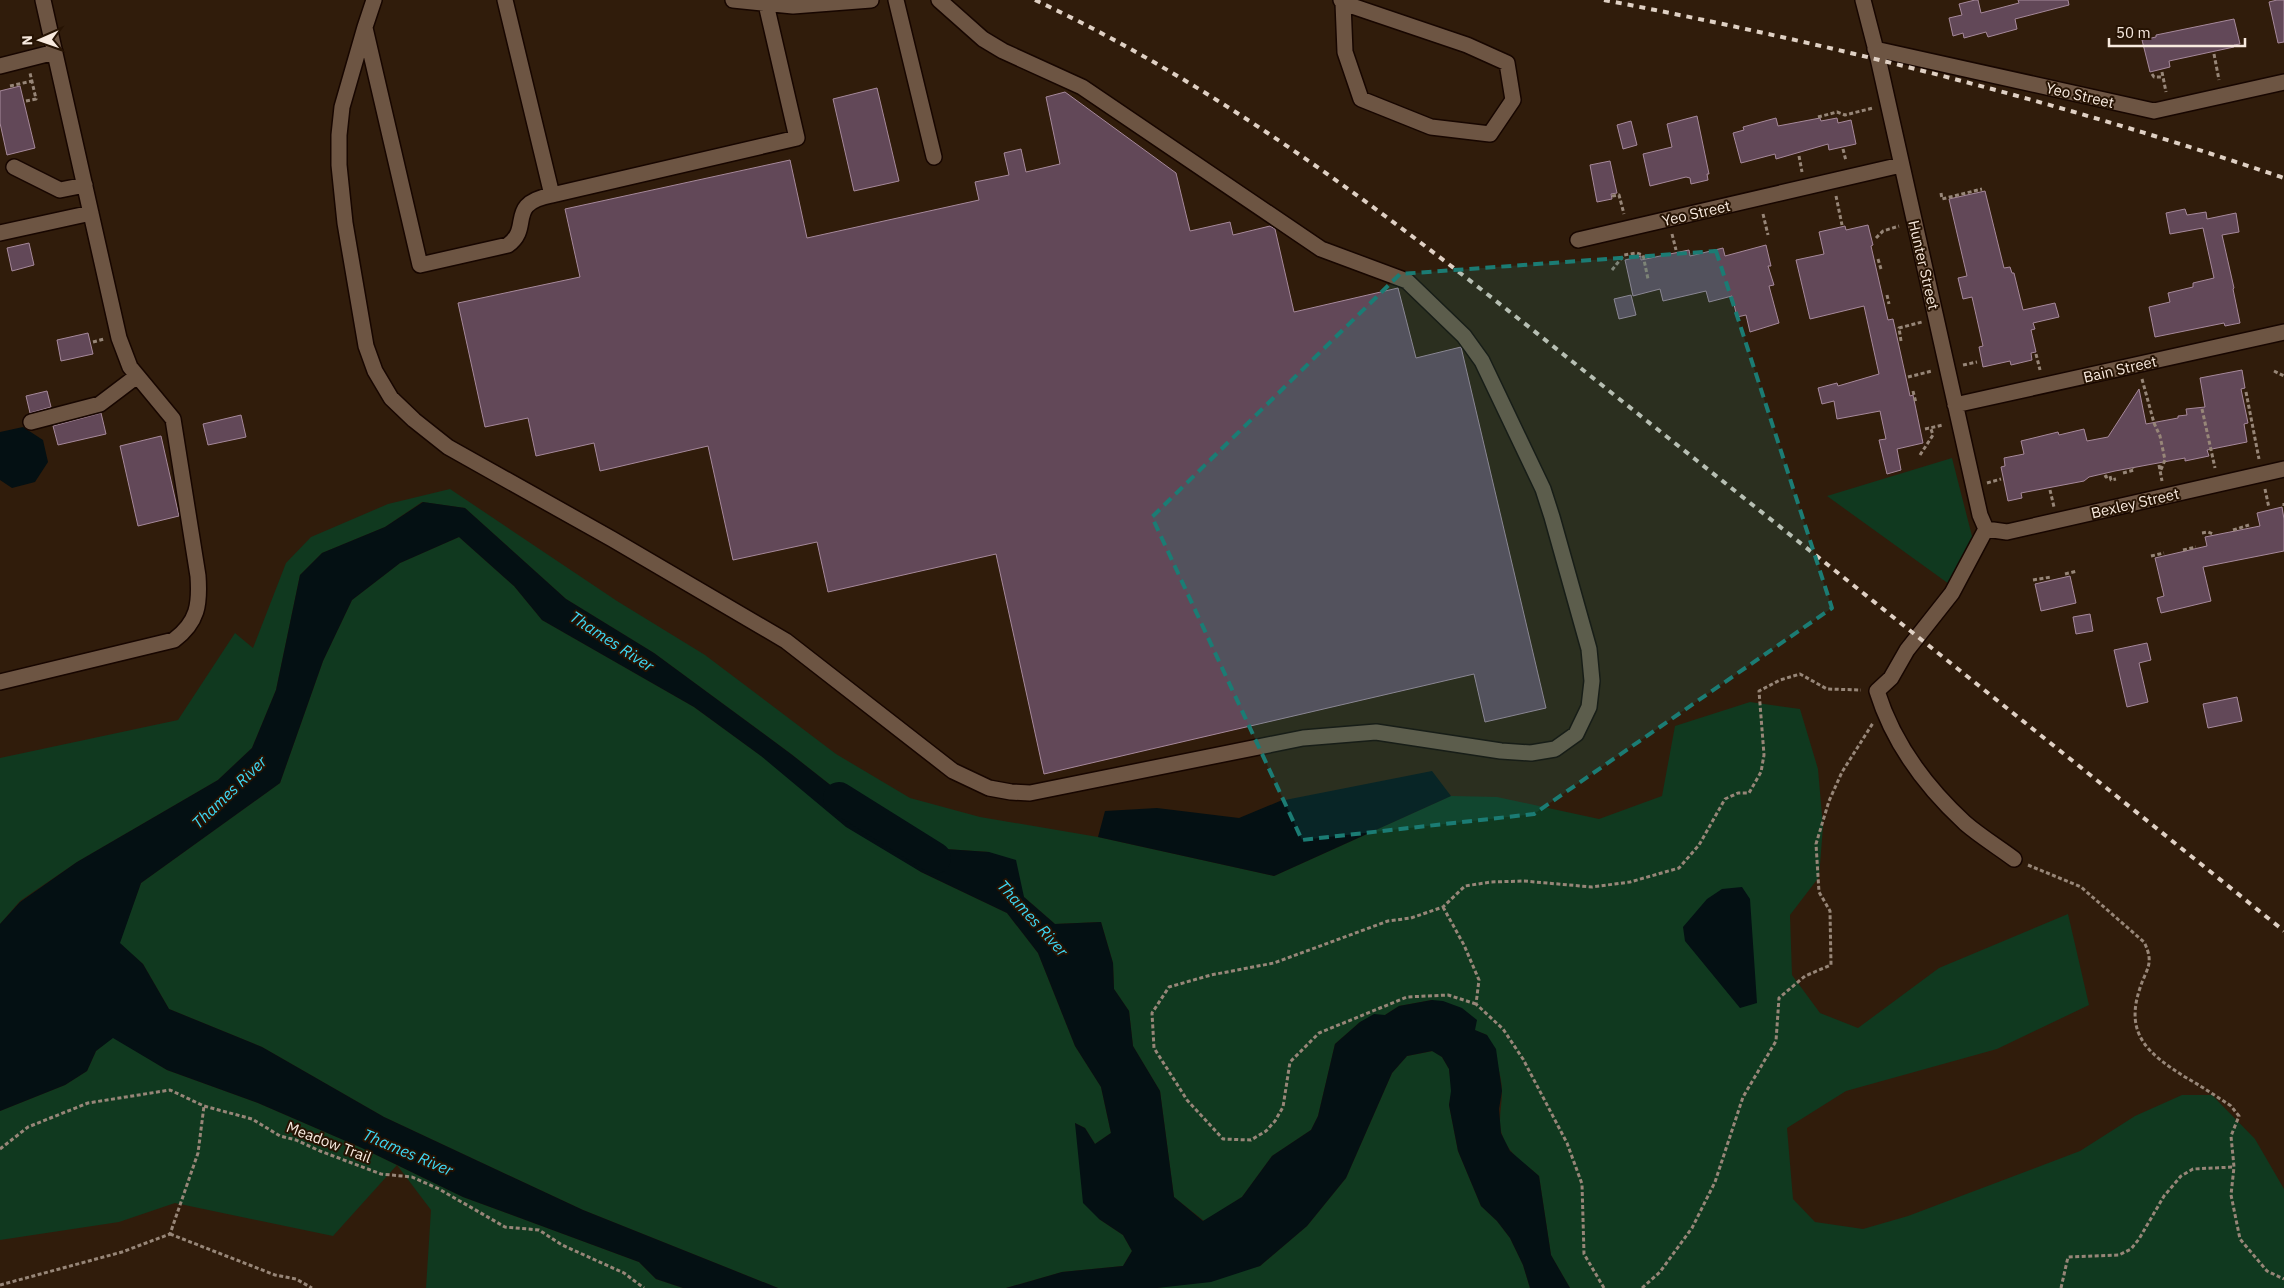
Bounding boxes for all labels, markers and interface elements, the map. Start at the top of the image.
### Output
north arrow [15,15,65,65]
scale bar [2109,15,2245,47]
text: 50 m [2116,23,2151,42]
text: N [18,35,36,46]
street label: Yeo Street [2044,78,2116,112]
street label: Yeo Street [1660,196,1732,230]
street label: Hunter Street [1904,218,1944,312]
street label: Bain Street [2081,351,2159,387]
street label: Bexley Street [2089,484,2181,522]
water label: Thames River [566,606,659,676]
water label: Thames River [187,751,271,833]
water label: Thames River [993,876,1073,961]
street label: Meadow Trail [284,1117,374,1167]
water label: Thames River [360,1124,457,1180]

